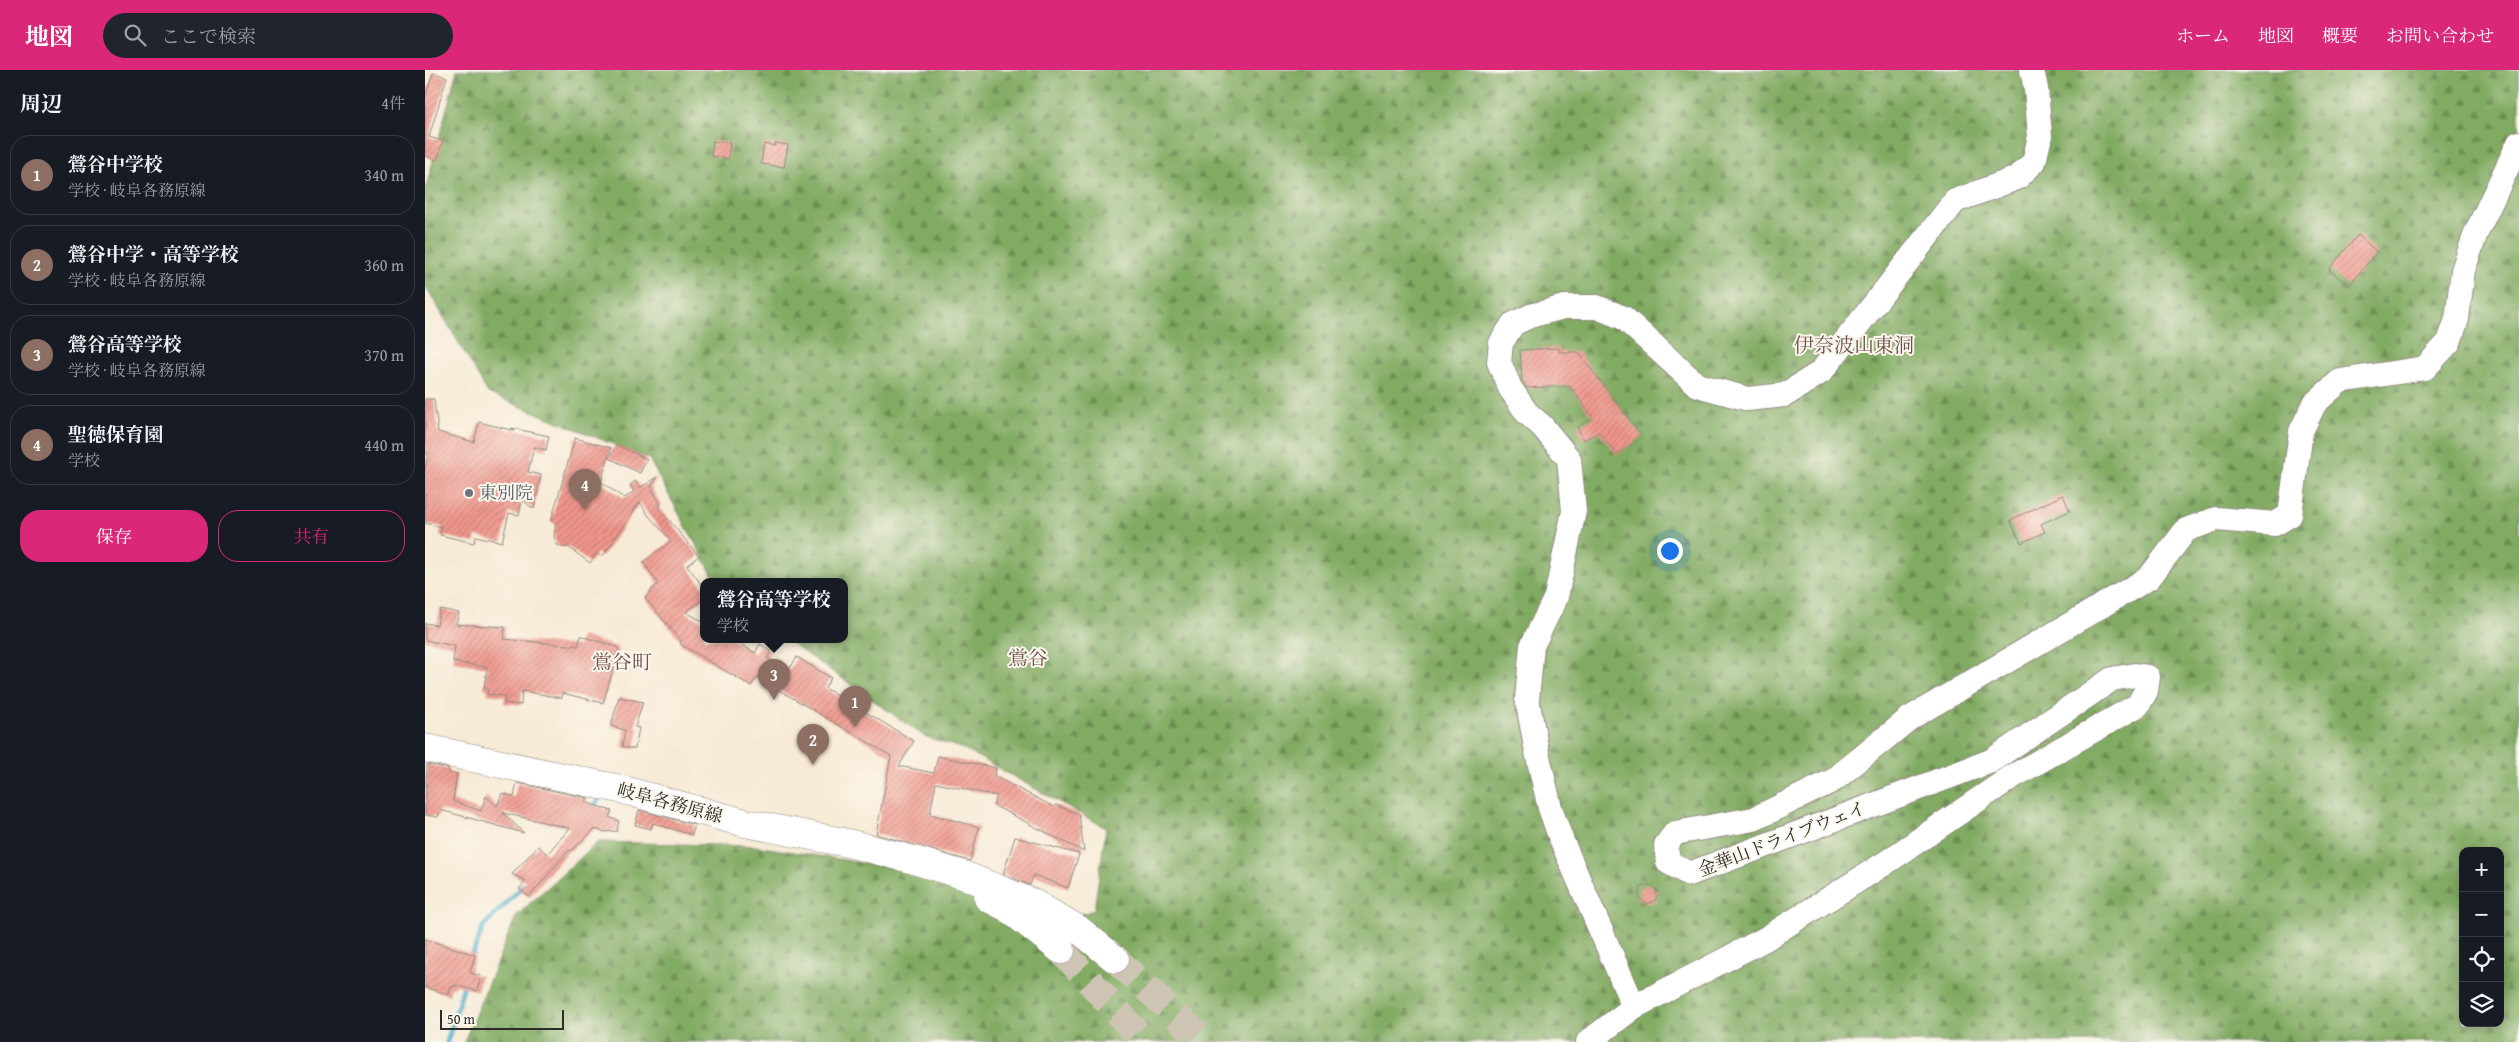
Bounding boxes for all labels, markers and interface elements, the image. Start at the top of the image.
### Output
search box [103,13,453,58]
text: 地図 [25,19,73,54]
icon: search [121,21,149,49]
text: ここで検索 [161,22,256,50]
text: ホーム [2176,22,2230,49]
text: 地図 [2258,22,2294,49]
text: 概要 [2322,22,2358,49]
text: お問い合わせ [2386,22,2494,49]
text: 周辺 [20,88,62,119]
text: 4件 [381,91,405,115]
text: 鶯谷中学校 [68,150,163,178]
text: 1 [33,163,41,187]
text: 340 m [364,163,404,187]
text: 学校 · 岐阜各務原線 [68,178,206,202]
text: 鶯谷中学・高等学校 [68,240,239,268]
text: 2 [33,253,41,277]
text: 360 m [364,253,404,277]
text: 学校 · 岐阜各務原線 [68,268,206,292]
text: 鶯谷高等学校 [68,330,182,358]
district label: 伊奈波山東洞 [1794,330,1914,359]
text: 3 [33,343,41,367]
text: 370 m [364,343,404,367]
text: 学校 · 岐阜各務原線 [68,358,206,382]
text: 聖徳保育園 [68,420,163,448]
text: 4 [33,433,41,457]
text: 440 m [364,433,404,457]
text: 学校 [68,448,100,472]
pin: 4 [569,469,601,510]
place label: 東別院 [479,479,533,506]
marker: 東別院 [463,487,475,499]
button: 保存 [20,510,208,562]
button: 共有 [218,510,405,562]
your location [1657,538,1683,564]
popup [700,578,848,643]
text: 鶯谷高等学校 [717,585,831,613]
text: 学校 [717,613,749,637]
district label: 鴬谷 [1008,643,1048,672]
district label: 鴬谷町 [592,647,652,676]
pin: 3 [758,659,790,700]
pin: 1 [839,686,871,727]
pin: 2 [797,724,829,765]
street label: 岐阜各務原線 [614,776,726,830]
street label: 金華山ドライブウェイ [1694,794,1870,883]
map controls [2459,847,2504,1027]
button: + [2459,847,2504,892]
button: − [2459,892,2504,937]
button: locate [2459,937,2504,982]
button: layers [2459,982,2504,1027]
scale bar [440,1007,564,1030]
text: 50 m [447,1009,475,1029]

